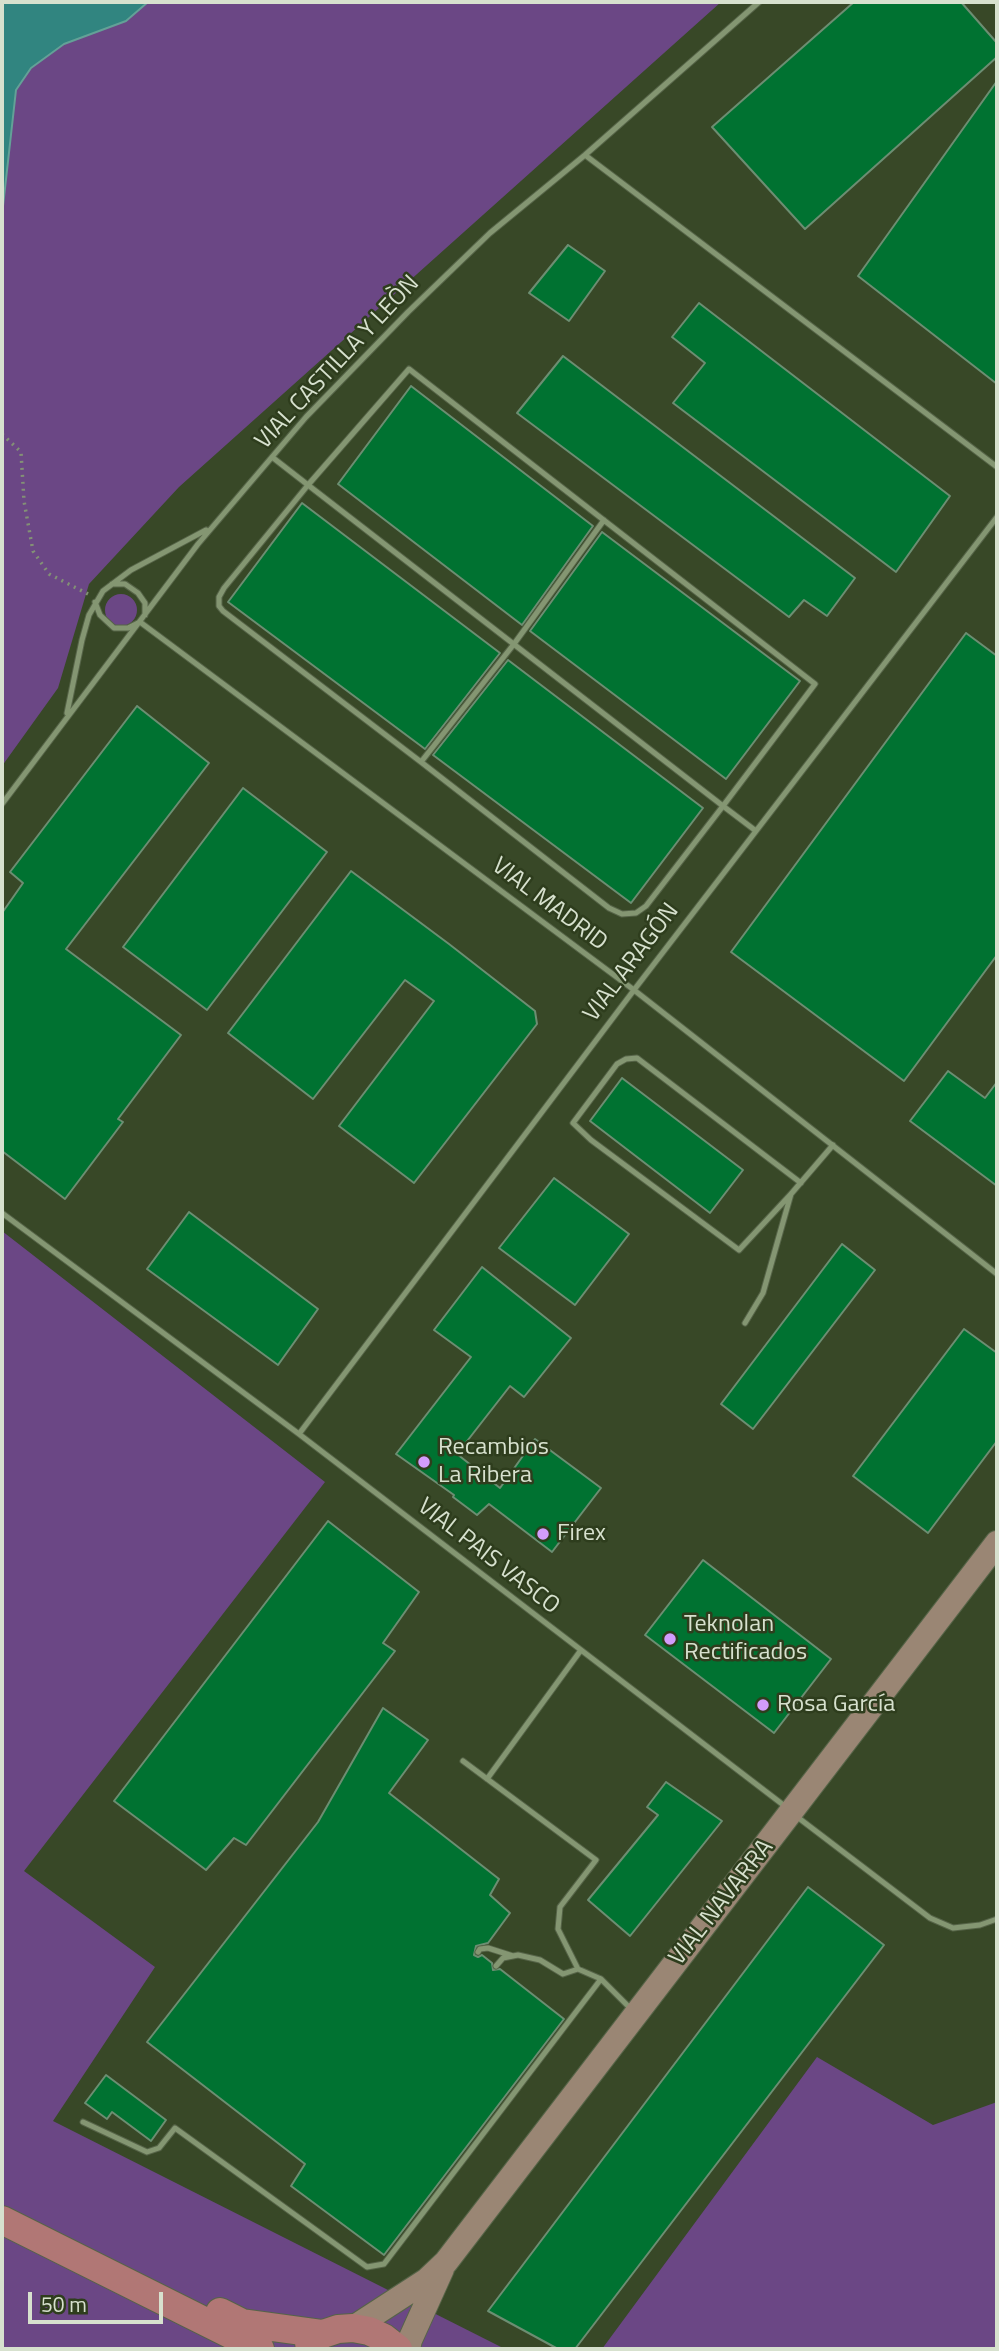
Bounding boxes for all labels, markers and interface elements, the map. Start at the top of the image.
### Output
street label: VIAL CASTILLA Y LEÒN [250,270,426,456]
street label: VIAL MADRID [486,852,612,958]
street label: VIAL ARAGÓN [578,898,686,1028]
place label: Recambios La Ribera [438,1434,549,1490]
marker: Recambios La Ribera [416,1454,432,1470]
street label: VIAL PAIS VASCO [411,1493,565,1621]
place label: Firex [557,1520,606,1548]
marker: Firex [535,1526,551,1542]
place label: Teknolan Rectificados [684,1611,807,1667]
marker: Teknolan Rectificados [662,1631,678,1647]
place label: Rosa García [777,1691,895,1719]
marker: Rosa García [755,1697,771,1713]
street label: VIAL NAVARRA [664,1834,780,1972]
scale bar [32,2278,166,2322]
text: 50 m [41,2288,87,2320]

